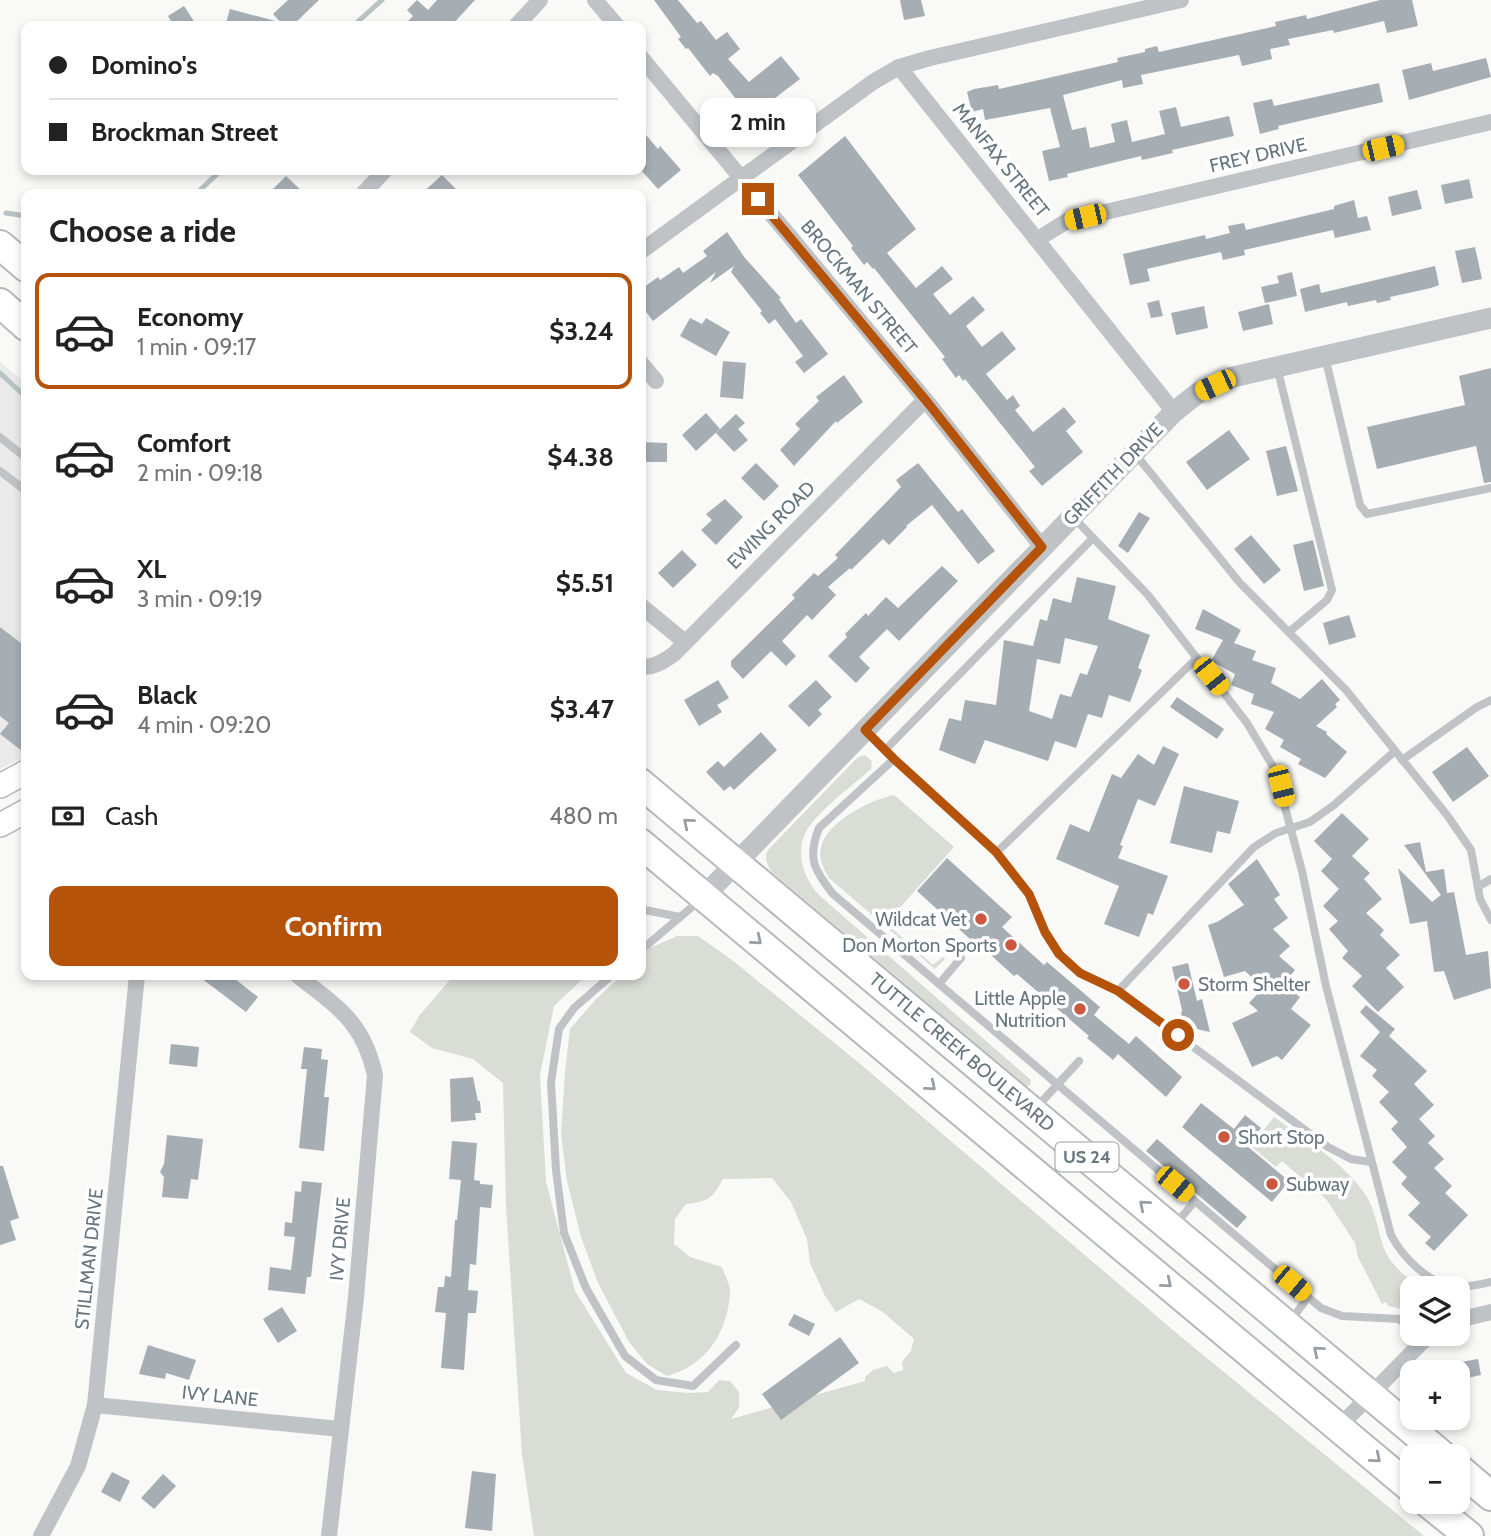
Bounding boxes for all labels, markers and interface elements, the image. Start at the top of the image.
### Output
text: Domino's [91,49,197,81]
callout: 2 min [700,97,816,146]
street label: MANFAX STREET [948,98,1054,222]
text: 2 min [730,108,786,136]
text: Brockman Street [91,116,278,148]
street label: FREY DRIVE [1207,133,1309,177]
car [1361,133,1406,163]
route end [742,183,774,215]
car [1063,202,1108,232]
text: Choose a ride [49,211,236,250]
street label: BROCKMAN STREET [796,215,922,359]
icon: car [53,300,116,363]
text: Economy [137,301,243,333]
text: $3.24 [549,315,614,347]
text: 1 min · 09:17 [137,333,256,361]
car [1192,367,1239,403]
street label: GRIFFITH DRIVE [1058,418,1168,530]
icon: car [53,426,116,489]
text: Comfort [137,427,231,459]
text: $4.38 [547,441,614,473]
text: 2 min · 09:18 [137,459,263,487]
street label: EWING ROAD [722,476,820,574]
icon: car [53,552,116,615]
text: XL [137,553,166,585]
text: $5.51 [556,567,614,599]
text: 3 min · 09:19 [137,585,263,613]
car [1190,653,1233,699]
icon: car [53,678,116,741]
text: Black [137,679,197,711]
text: $3.47 [550,693,614,725]
text: 4 min · 09:20 [137,711,271,739]
car [1266,763,1297,809]
icon: cash [49,797,87,835]
text: Cash [105,800,158,832]
text: 480 m [549,802,618,830]
one-way arrow [684,819,697,831]
button: Confirm [49,886,618,966]
place label: Wildcat Vet [875,908,968,931]
marker: Wildcat Vet [973,911,989,927]
one-way arrow [748,932,761,944]
place label: Don Morton Sports [842,934,997,957]
marker: Don Morton Sports [1003,937,1019,953]
street label: TUTTLE CREEK BOULEVARD [865,968,1060,1136]
place label: Storm Shelter [1198,973,1310,996]
marker: Storm Shelter [1176,976,1192,992]
place label: Little Apple Nutrition [974,987,1066,1032]
marker: Little Apple Nutrition [1072,1001,1088,1017]
route start [1162,1019,1194,1051]
one-way arrow [923,1078,936,1090]
place label: Short Stop [1238,1126,1325,1149]
marker: Short Stop [1216,1129,1232,1145]
road number: US 24 [1056,1142,1118,1172]
car [1153,1162,1198,1206]
place label: Subway [1286,1173,1350,1196]
marker: Subway [1264,1176,1280,1192]
street label: STILLMAN DRIVE [70,1187,108,1331]
street label: IVY DRIVE [325,1196,355,1282]
one-way arrow [1139,1201,1152,1213]
car [1270,1261,1315,1305]
one-way arrow [1159,1275,1172,1287]
map controls [1400,1276,1470,1514]
button: layers [1400,1276,1470,1346]
one-way arrow [1314,1347,1327,1359]
button: + [1400,1360,1470,1430]
street label: IVY LANE [181,1381,259,1411]
button: − [1400,1444,1470,1514]
one-way arrow [1367,1450,1380,1462]

